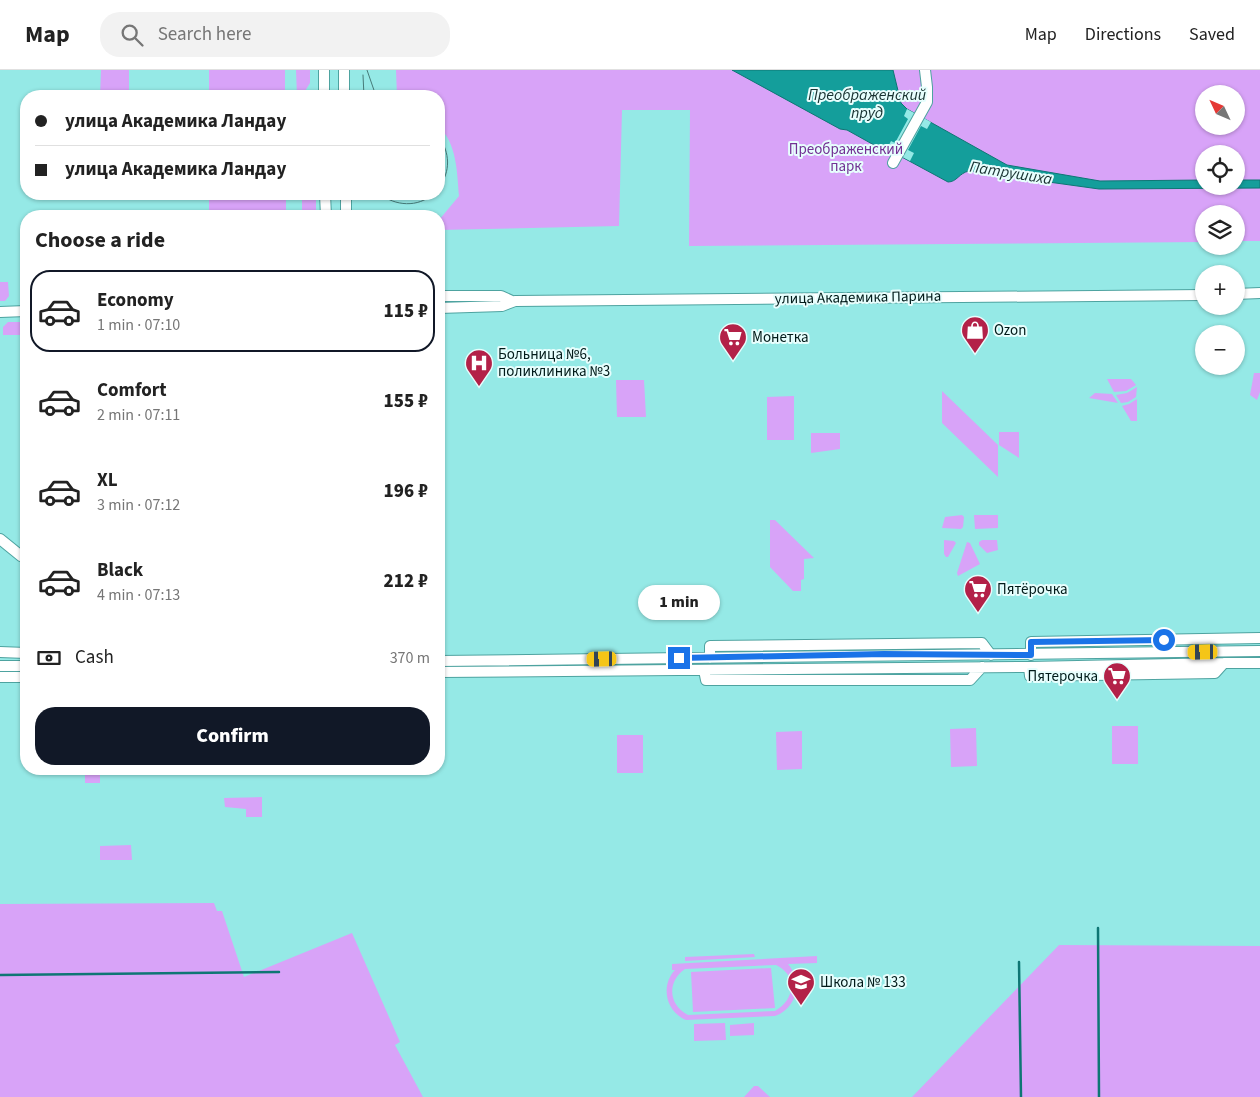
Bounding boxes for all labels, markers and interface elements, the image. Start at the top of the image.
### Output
search box [100,12,450,57]
text: Map [25,17,70,52]
icon: search [118,21,146,49]
text: Search here [158,21,251,48]
text: Map [1025,22,1057,47]
text: Directions [1085,22,1161,47]
text: Saved [1189,22,1235,47]
water label: Преображенский пруд [808,84,926,124]
north arrow [1195,85,1245,135]
map controls [1195,85,1245,375]
text: улица Академика Ландау [65,108,286,135]
park label: Преображенский парк [789,139,903,177]
button: locate [1195,145,1245,195]
text: улица Академика Ландау [65,156,286,183]
water label: Патрушиха [968,156,1054,190]
button: layers [1195,205,1245,255]
text: Choose a ride [35,224,165,256]
button: + [1195,265,1245,315]
street label: улица Академика Парина [775,286,941,309]
text: Economy [97,287,174,314]
icon: car [37,289,82,334]
text: 115 ₽ [384,298,428,325]
text: 1 min · 07:10 [97,314,180,336]
shop icon: Ozon [960,315,990,354]
place label: Ozon [994,320,1026,341]
supermarket icon: Монетка [718,322,748,361]
button: − [1195,325,1245,375]
place label: Монетка [752,327,809,348]
place label: Больница №6, поликлиника №3 [498,344,610,382]
hospital icon: Больница №6, поликлиника №3 [464,348,494,387]
text: Comfort [97,377,167,404]
icon: car [37,379,82,424]
text: 155 ₽ [384,388,428,415]
text: 2 min · 07:11 [97,404,180,426]
text: XL [97,467,118,494]
icon: car [37,469,82,514]
text: 196 ₽ [384,478,428,505]
text: 3 min · 07:12 [97,494,180,516]
text: Black [97,557,143,584]
icon: car [37,559,82,604]
text: 212 ₽ [384,568,428,595]
supermarket icon: Пятёрочка [963,574,993,613]
place label: Пятёрочка [997,579,1068,600]
text: 4 min · 07:13 [97,584,180,606]
callout: 1 min [638,586,720,620]
text: 1 min [659,591,699,613]
route start [1153,629,1175,651]
icon: cash [35,644,63,672]
text: Cash [75,644,114,671]
car [1187,644,1218,660]
text: 370 m [390,647,430,669]
route end [668,647,690,669]
car [586,651,617,667]
supermarket icon: Пятерочка [1102,661,1132,700]
place label: Пятерочка [1027,666,1098,687]
button: Confirm [35,707,430,765]
school or university icon: Школа № 133 [786,967,816,1006]
place label: Школа № 133 [820,972,906,993]

